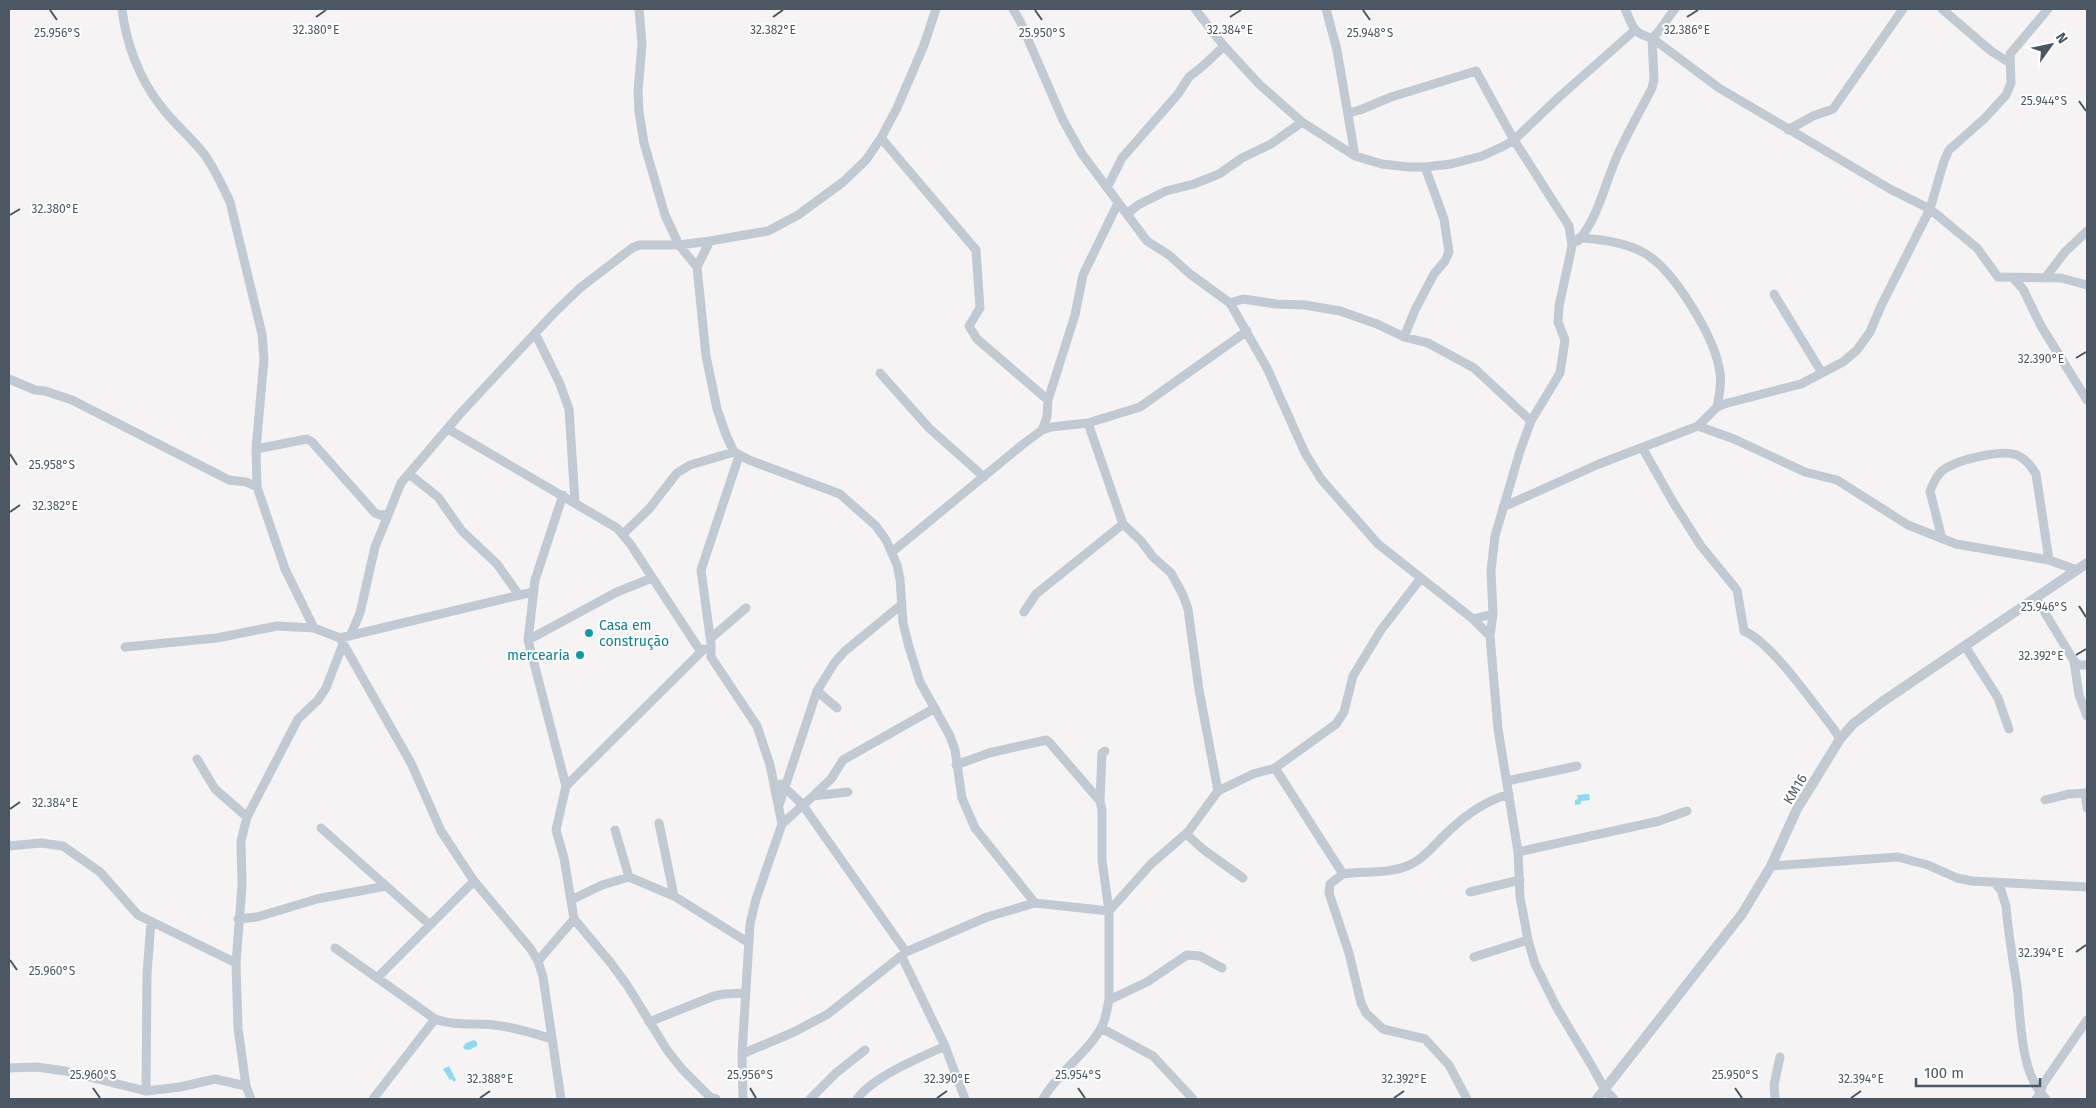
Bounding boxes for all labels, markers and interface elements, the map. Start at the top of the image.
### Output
north arrow [2026,20,2076,70]
text: 32.380°E [293,23,339,37]
text: 32.382°E [750,23,796,37]
text: 32.384°E [1207,23,1253,37]
text: 32.386°E [1664,23,1710,37]
text: 25.956°S [34,26,80,40]
text: 25.950°S [1019,26,1066,40]
text: 25.948°S [1347,26,1394,40]
text: N [2052,30,2071,47]
text: 25.944°S [2021,94,2068,108]
text: 32.380°E [32,202,78,216]
text: 32.390°E [2018,352,2064,366]
text: 25.958°S [29,458,76,472]
text: 32.382°E [32,499,78,513]
text: 25.946°S [2021,600,2068,614]
place label: Casa em construção [599,617,669,650]
marker: Casa em construção [583,627,595,639]
place label: mercearia [507,647,570,664]
marker: mercearia [574,649,586,661]
text: 32.392°E [2018,649,2064,663]
street label: KM16 [1780,771,1811,808]
text: 32.384°E [32,796,78,810]
text: 32.394°E [2018,946,2064,960]
text: 25.960°S [29,964,76,978]
scale bar [1916,1056,2040,1088]
text: 100 m [1924,1064,1964,1082]
text: 25.960°S [70,1068,117,1082]
text: 25.956°S [727,1068,773,1082]
text: 25.954°S [1055,1068,1101,1082]
text: 25.950°S [1712,1068,1759,1082]
text: 32.388°E [467,1072,513,1086]
text: 32.390°E [924,1072,970,1086]
text: 32.392°E [1381,1072,1427,1086]
text: 32.394°E [1838,1072,1884,1086]

